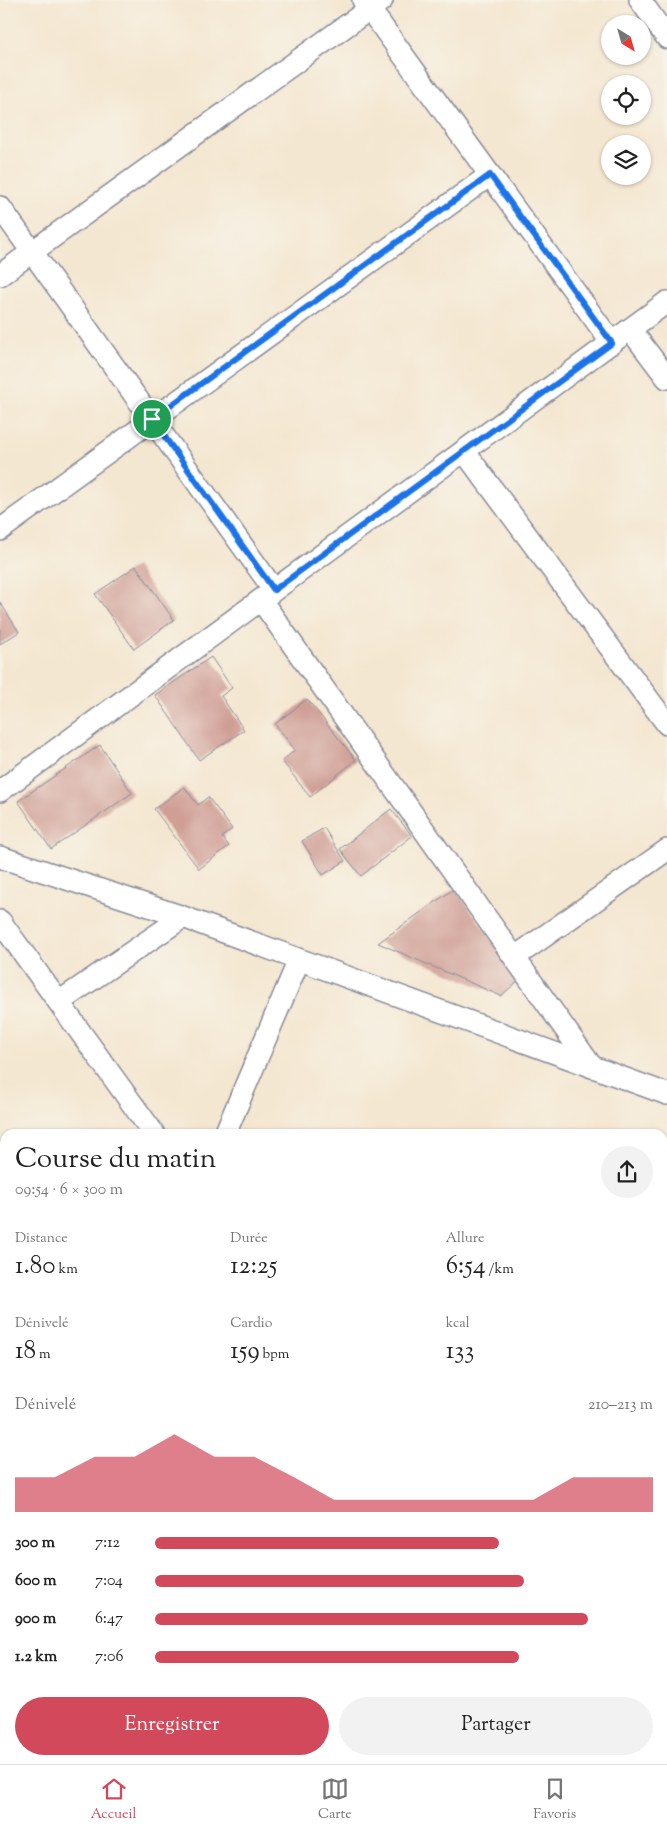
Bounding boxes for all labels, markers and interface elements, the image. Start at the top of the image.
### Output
north arrow [601,15,651,65]
map controls [601,15,651,185]
button: locate [601,75,651,125]
button: layers [601,135,651,185]
pin [131,398,173,440]
icon: arrive [138,405,166,433]
text: Course du matin [15,1140,216,1180]
button: share [601,1146,653,1198]
text: 09:54 · 6 × 300 m [15,1179,123,1202]
text: Distance [15,1229,68,1249]
text: Durée [230,1229,268,1249]
text: Allure [446,1229,485,1249]
text: 1.80 [15,1249,56,1285]
text: 12:25 [230,1249,277,1285]
text: 6:54 [446,1249,485,1285]
text: km [56,1260,78,1280]
text: /km [485,1260,514,1280]
text: Dénivelé [15,1314,68,1334]
text: Cardio [230,1314,272,1334]
text: kcal [446,1314,470,1334]
text: 18 [15,1334,36,1370]
text: 159 [230,1334,260,1370]
text: 133 [446,1334,474,1370]
text: m [36,1345,51,1365]
text: bpm [260,1345,289,1365]
text: Dénivelé [15,1394,76,1417]
text: 210–213 m [588,1394,653,1417]
text: 300 m [15,1532,55,1555]
text: 7:12 [95,1532,120,1555]
text: 600 m [15,1570,57,1593]
text: 7:04 [95,1570,123,1593]
text: 900 m [15,1608,56,1631]
text: 6:47 [95,1608,123,1631]
text: 1.2 km [15,1646,57,1669]
text: 7:06 [95,1646,123,1669]
button: Enregistrer [15,1697,329,1755]
button: Partager [339,1697,653,1755]
tab: Accueil [91,1775,137,1825]
tab: Carte [318,1775,352,1825]
tab: Favoris [533,1775,576,1825]

